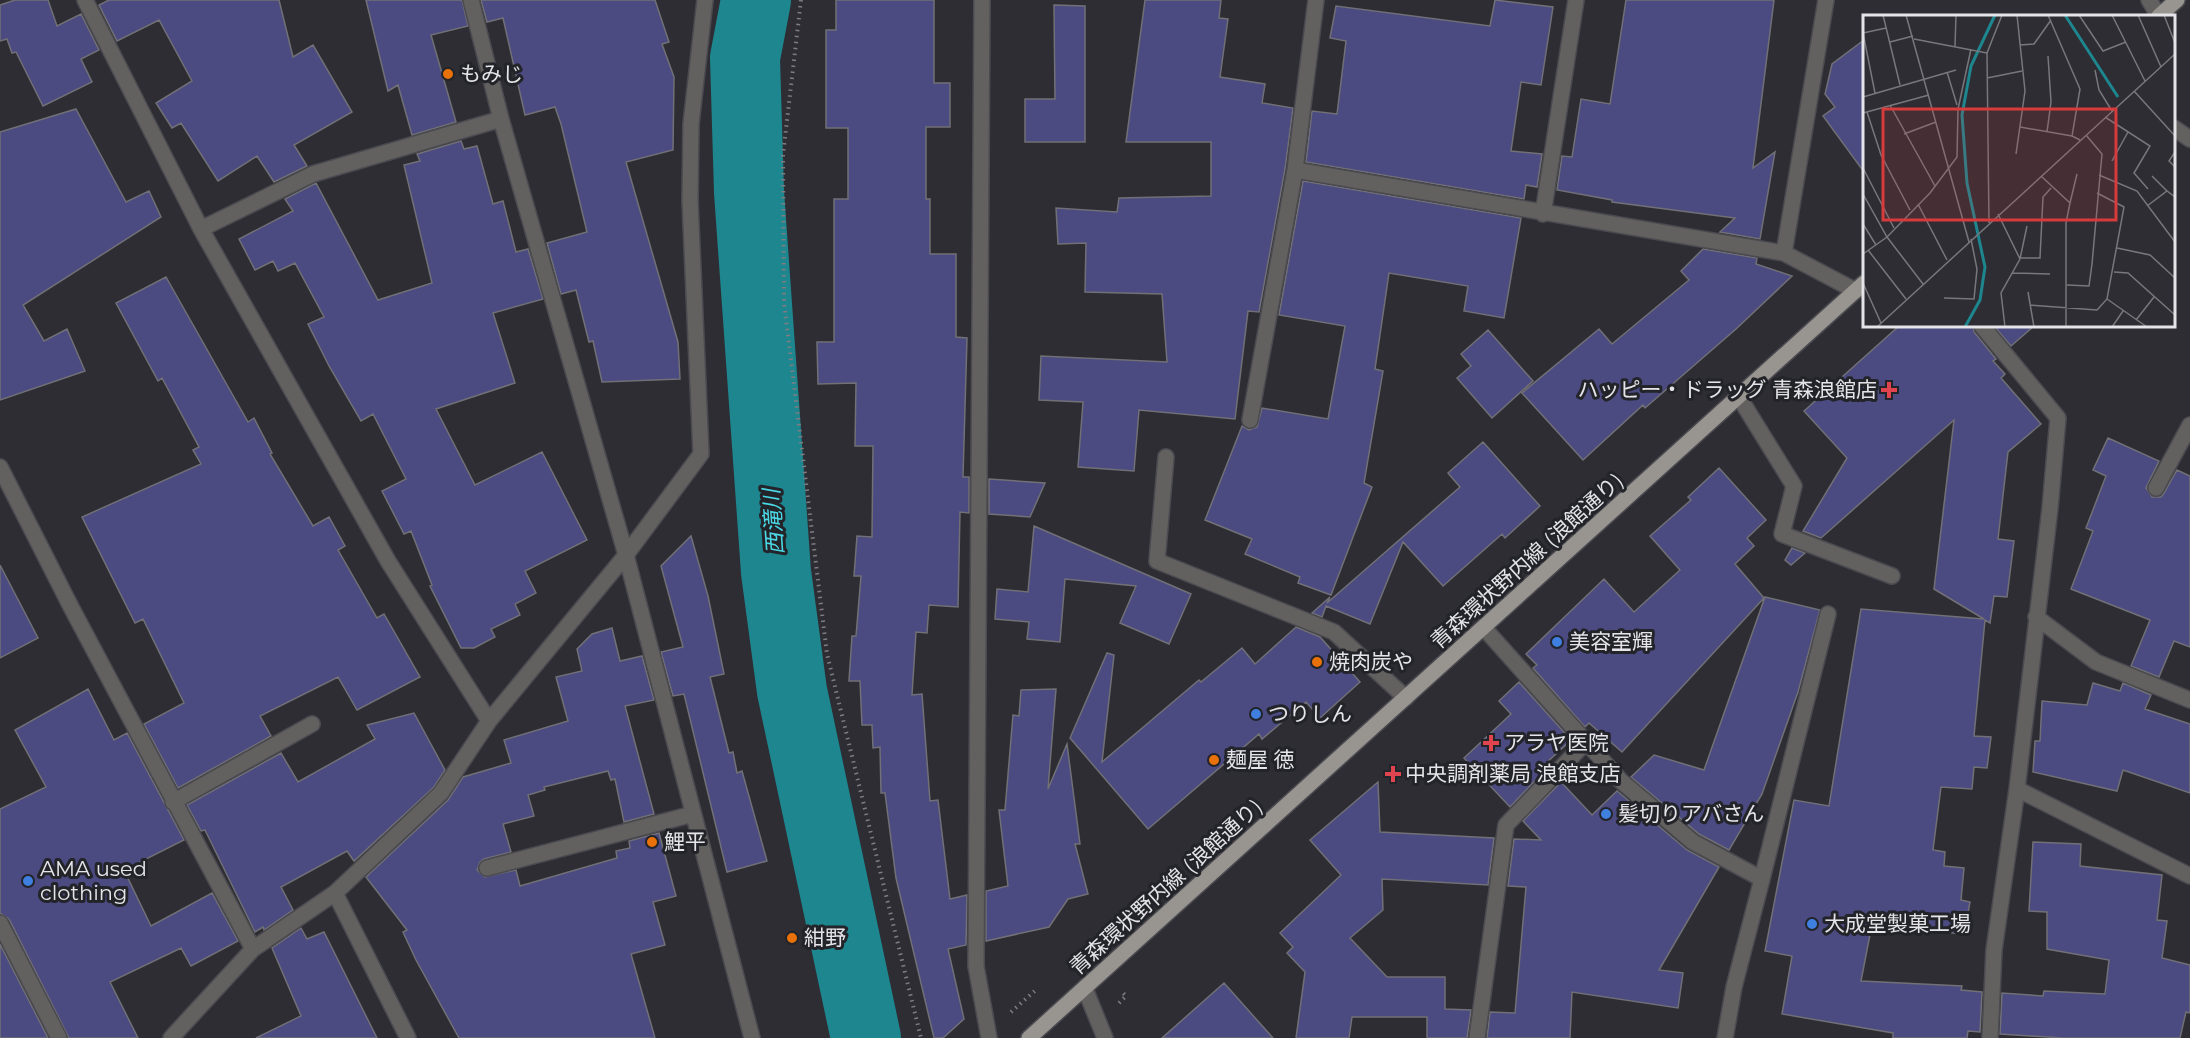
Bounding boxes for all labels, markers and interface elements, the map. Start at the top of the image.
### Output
inset map [1863,15,2175,327]
place label: もみじ [460,61,523,86]
marker: もみじ [441,67,455,81]
place label: ハッピー・ドラッグ 青森浪館店 [1577,377,1877,402]
marker: ハッピー・ドラッグ 青森浪館店 [1882,383,1896,397]
street label: 青森環状野内線 (浪館通り) [1425,468,1628,654]
water label: 西滝川 [758,486,789,556]
place label: 美容室輝 [1569,629,1653,654]
marker: 美容室輝 [1550,635,1564,649]
place label: 焼肉炭や [1329,649,1413,674]
marker: 焼肉炭や [1310,655,1324,669]
place label: つりしん [1268,701,1352,726]
marker: つりしん [1249,707,1263,721]
place label: アラヤ医院 [1504,730,1609,755]
marker: アラヤ医院 [1482,734,1500,752]
place label: 麺屋 徳 [1226,747,1295,772]
marker: 麺屋 徳 [1207,753,1221,767]
place label: 中央調剤薬局 浪館支店 [1405,761,1621,786]
marker: 中央調剤薬局 浪館支店 [1386,767,1400,781]
street label: 青森環状野内線 (浪館通り) [1064,794,1267,980]
place label: 髪切りアバさん [1618,801,1764,826]
marker: 髪切りアバさん [1599,807,1613,821]
place label: 鯉平 [664,829,706,854]
marker: 鯉平 [645,835,659,849]
place label: AMA used clothing [40,856,147,905]
marker: AMA used clothing [21,874,35,888]
place label: 大成堂製菓工場 [1824,911,1971,936]
marker: 大成堂製菓工場 [1805,917,1819,931]
place label: 紺野 [804,925,846,950]
marker: 紺野 [785,931,799,945]

